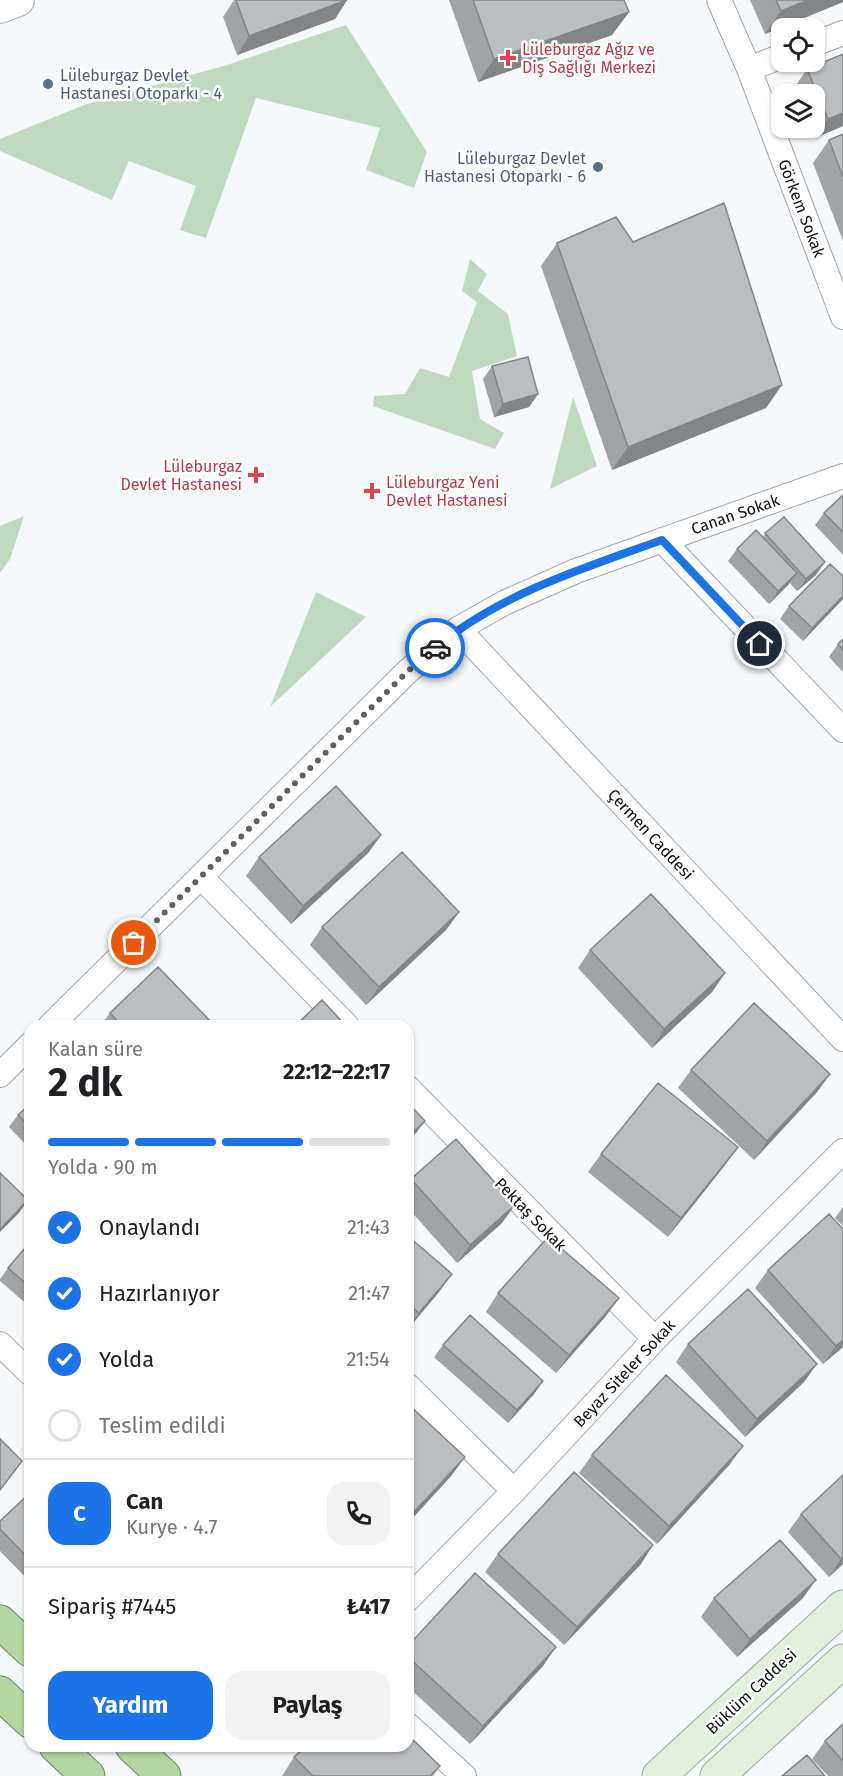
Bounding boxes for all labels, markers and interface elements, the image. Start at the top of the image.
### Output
map controls [771,18,825,138]
button: locate [771,18,825,72]
place label: Lüleburgaz Ağız ve Diş Sağlığı Merkezi [522,40,656,78]
marker: Lüleburgaz Ağız ve Diş Sağlığı Merkezi [499,49,517,67]
place label: Lüleburgaz Devlet Hastanesi Otoparkı - 4 [60,66,222,103]
marker: Lüleburgaz Devlet Hastanesi Otoparkı - 4 [41,77,55,91]
button: layers [771,84,825,138]
place label: Lüleburgaz Devlet Hastanesi Otoparkı - 6 [424,149,586,186]
street label: Görkem Sokak [774,157,829,261]
marker: Lüleburgaz Devlet Hastanesi Otoparkı - 6 [591,160,605,174]
place label: Lüleburgaz Devlet Hastanesi [120,457,242,494]
marker: Lüleburgaz Devlet Hastanesi [247,466,265,484]
place label: Lüleburgaz Yeni Devlet Hastanesi [386,473,508,510]
marker: Lüleburgaz Yeni Devlet Hastanesi [363,482,381,500]
street label: Canan Sokak [689,490,783,538]
courier [405,618,465,678]
pin [734,618,785,669]
icon: home [743,627,776,660]
icon: car [419,632,452,665]
street label: Çermen Caddesi [603,785,697,884]
pin [108,917,159,968]
icon: bag [117,926,150,959]
text: Kalan süre [48,1037,143,1061]
text: 22:12–22:17 [283,1058,390,1085]
text: 2 dk [48,1060,122,1106]
text: Yolda · 90 m [48,1155,158,1179]
street label: Pektaş Sokak [490,1174,571,1256]
icon: check [48,1211,81,1244]
text: Onaylandı [99,1214,200,1241]
text: 21:43 [347,1215,390,1239]
icon: check [48,1277,81,1310]
text: Hazırlanıyor [99,1280,220,1307]
text: 21:47 [348,1281,390,1305]
street label: Beyaz Siteler Sokak [570,1315,680,1431]
icon: check [48,1343,81,1376]
text: Yolda [99,1346,154,1373]
text: 21:54 [346,1347,390,1371]
text: Teslim edildi [99,1412,226,1439]
button: phone [327,1482,390,1545]
text: Can [126,1488,163,1515]
text: C [73,1500,86,1527]
text: Kurye · 4.7 [126,1515,217,1539]
text: Sipariş #7445 [48,1593,176,1620]
text: ₺417 [346,1593,390,1620]
street label: Büklüm Caddesi [702,1645,800,1738]
button: Yardım [48,1671,213,1740]
button: Paylaş [225,1671,390,1740]

